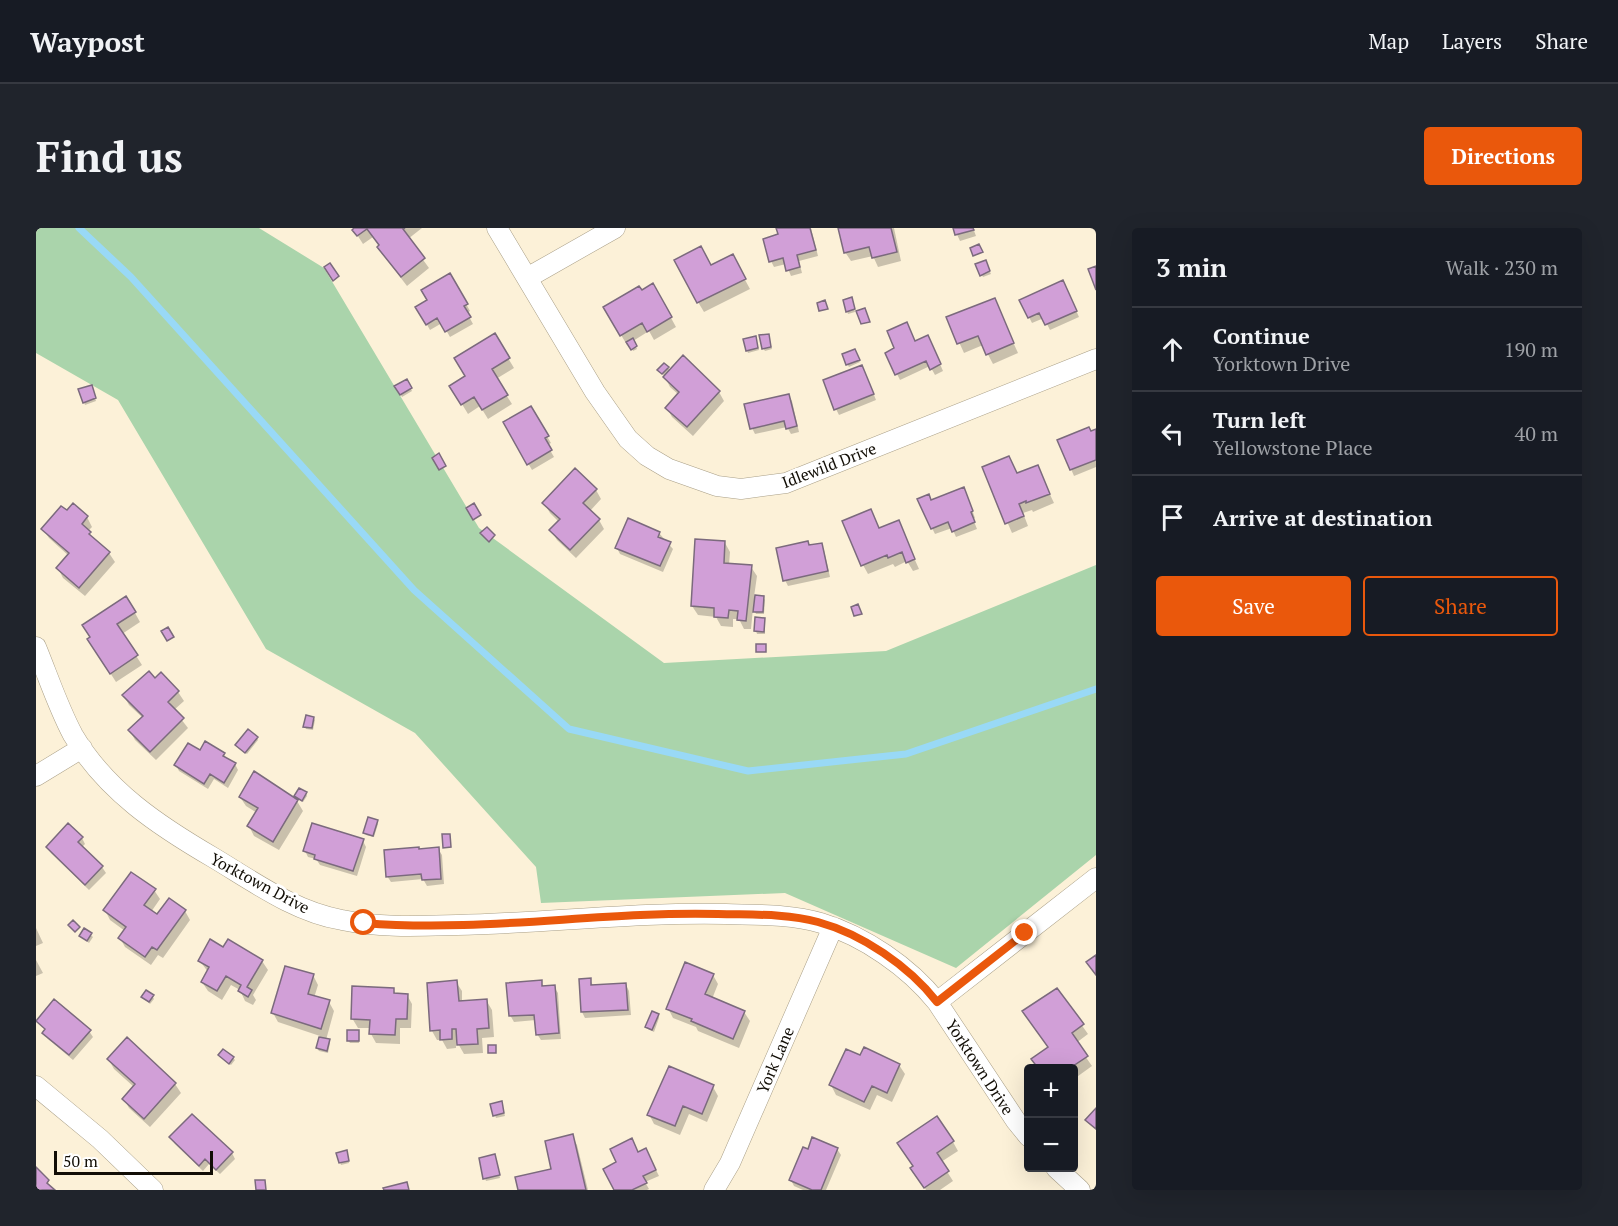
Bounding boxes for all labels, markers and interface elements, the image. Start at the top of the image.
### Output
text: Waypost [30,23,145,60]
text: Map [1368,27,1409,55]
text: Layers [1442,27,1502,55]
text: Share [1535,27,1588,55]
button: Directions [1424,127,1582,185]
text: Find us [36,128,183,184]
text: 3 min [1156,250,1227,284]
text: Walk · 230 m [1446,254,1558,281]
text: Continue [1213,321,1310,350]
icon: ahead [1156,333,1189,366]
text: 190 m [1504,336,1558,363]
text: Yorktown Drive [1213,350,1350,377]
text: Turn left [1213,405,1306,434]
icon: left [1156,417,1189,450]
text: 40 m [1515,420,1558,447]
text: Yellowstone Place [1213,434,1373,461]
street label: Idlewild Drive [779,437,879,493]
icon: arrive [1156,501,1189,534]
text: Arrive at destination [1213,503,1432,532]
button: Save [1156,576,1351,636]
button: Share [1363,576,1558,636]
street label: Yorktown Drive [206,847,314,919]
route start [350,909,376,935]
route end [1011,919,1037,945]
street label: Yorktown Drive [941,1015,1019,1119]
street label: York Lane [751,1023,799,1097]
map controls [1024,1064,1078,1172]
button: + [1024,1064,1078,1118]
button: − [1024,1118,1078,1172]
scale bar [54,1148,213,1176]
text: 50 m [63,1150,98,1172]

